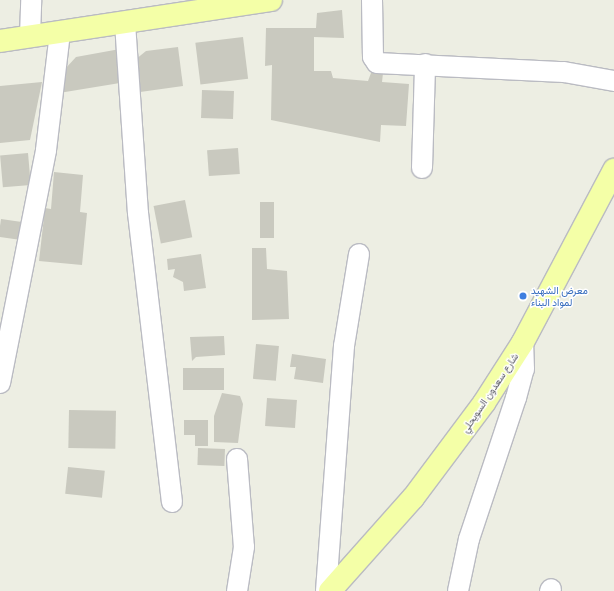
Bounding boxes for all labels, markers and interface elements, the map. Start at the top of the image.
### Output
place label: معرض الشهيد لمواد البناء [531,284,588,308]
marker: معرض الشهيد لمواد البناء [518,291,528,301]
street label: شارع سعدون السويحلي [459,351,521,435]

